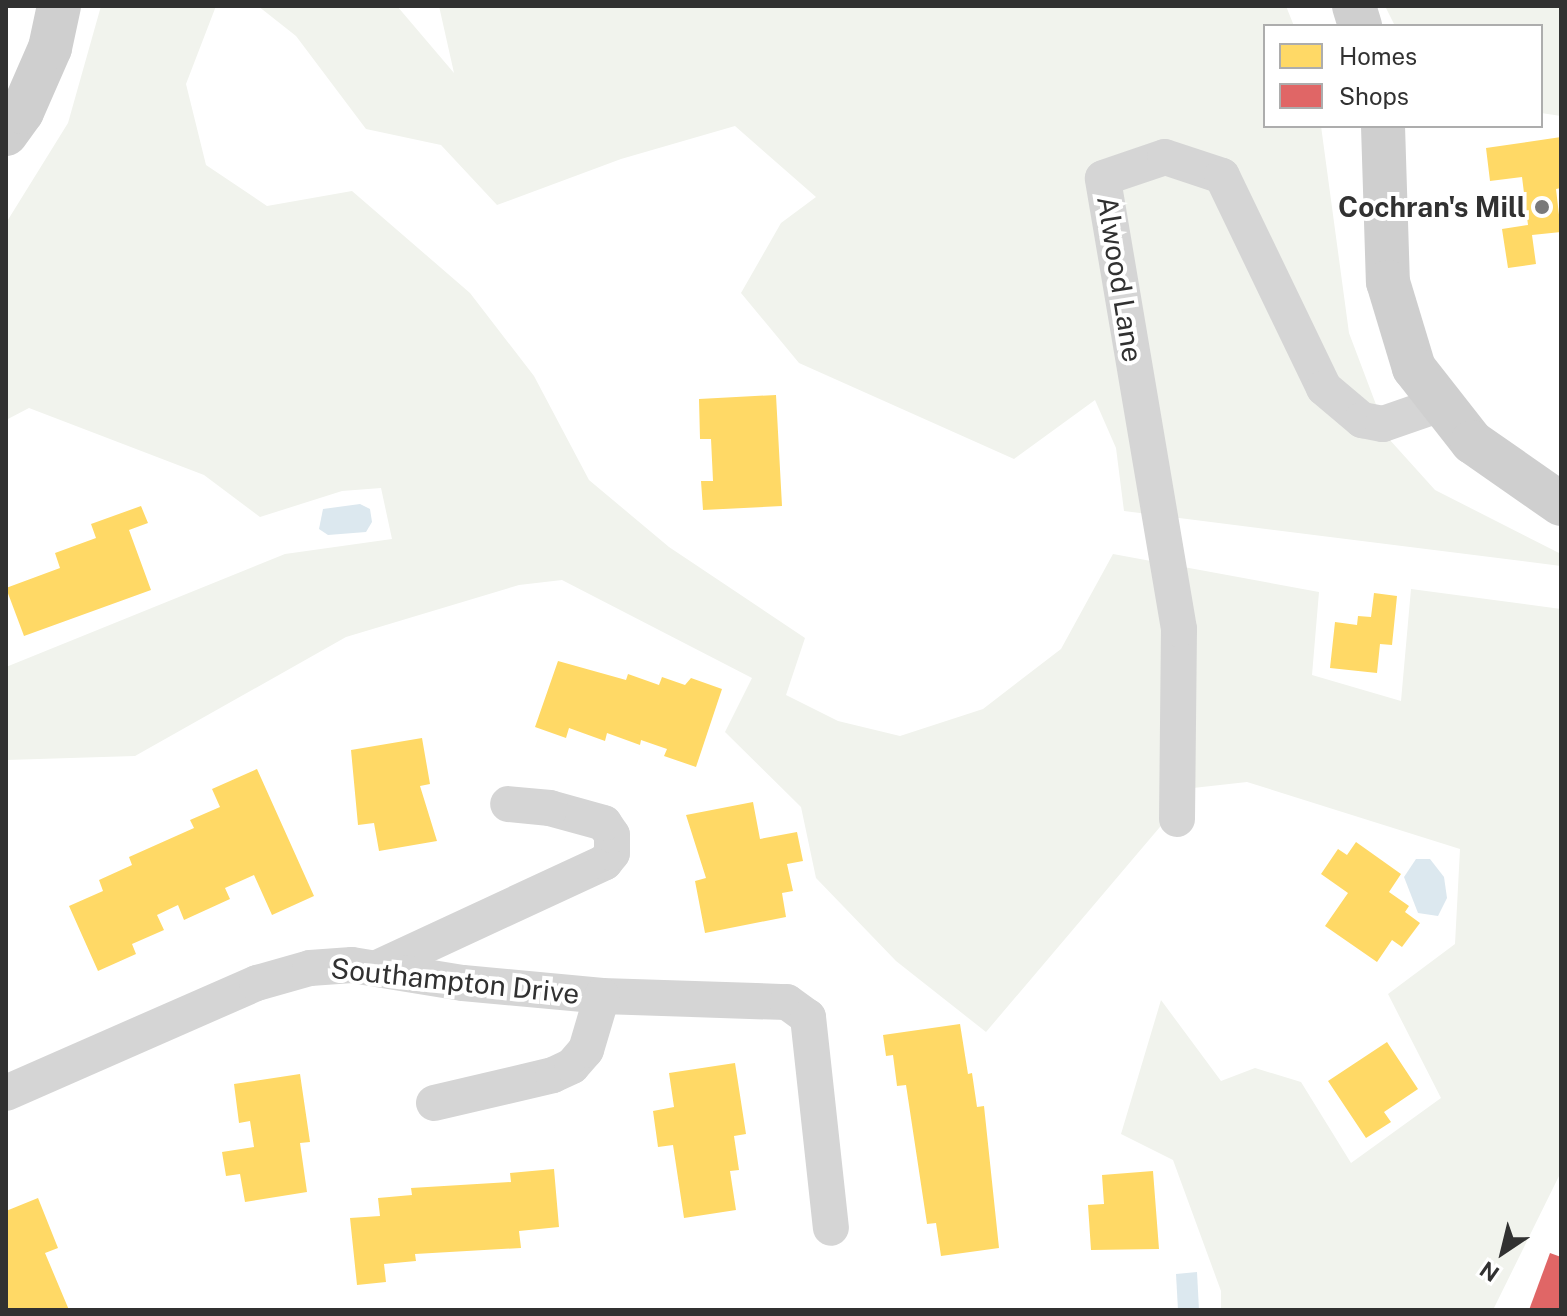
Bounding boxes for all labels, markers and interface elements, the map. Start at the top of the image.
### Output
legend [1263,24,1543,128]
text: Homes [1339,42,1417,70]
text: Shops [1339,82,1409,110]
place label: Cochran's Mill [1338,190,1526,224]
street label: Alwood Lane [1090,194,1150,364]
marker: Cochran's Mill [1533,198,1551,216]
street label: Southampton Drive [329,951,581,1011]
north arrow [1463,1212,1543,1292]
text: N [1475,1256,1504,1287]

